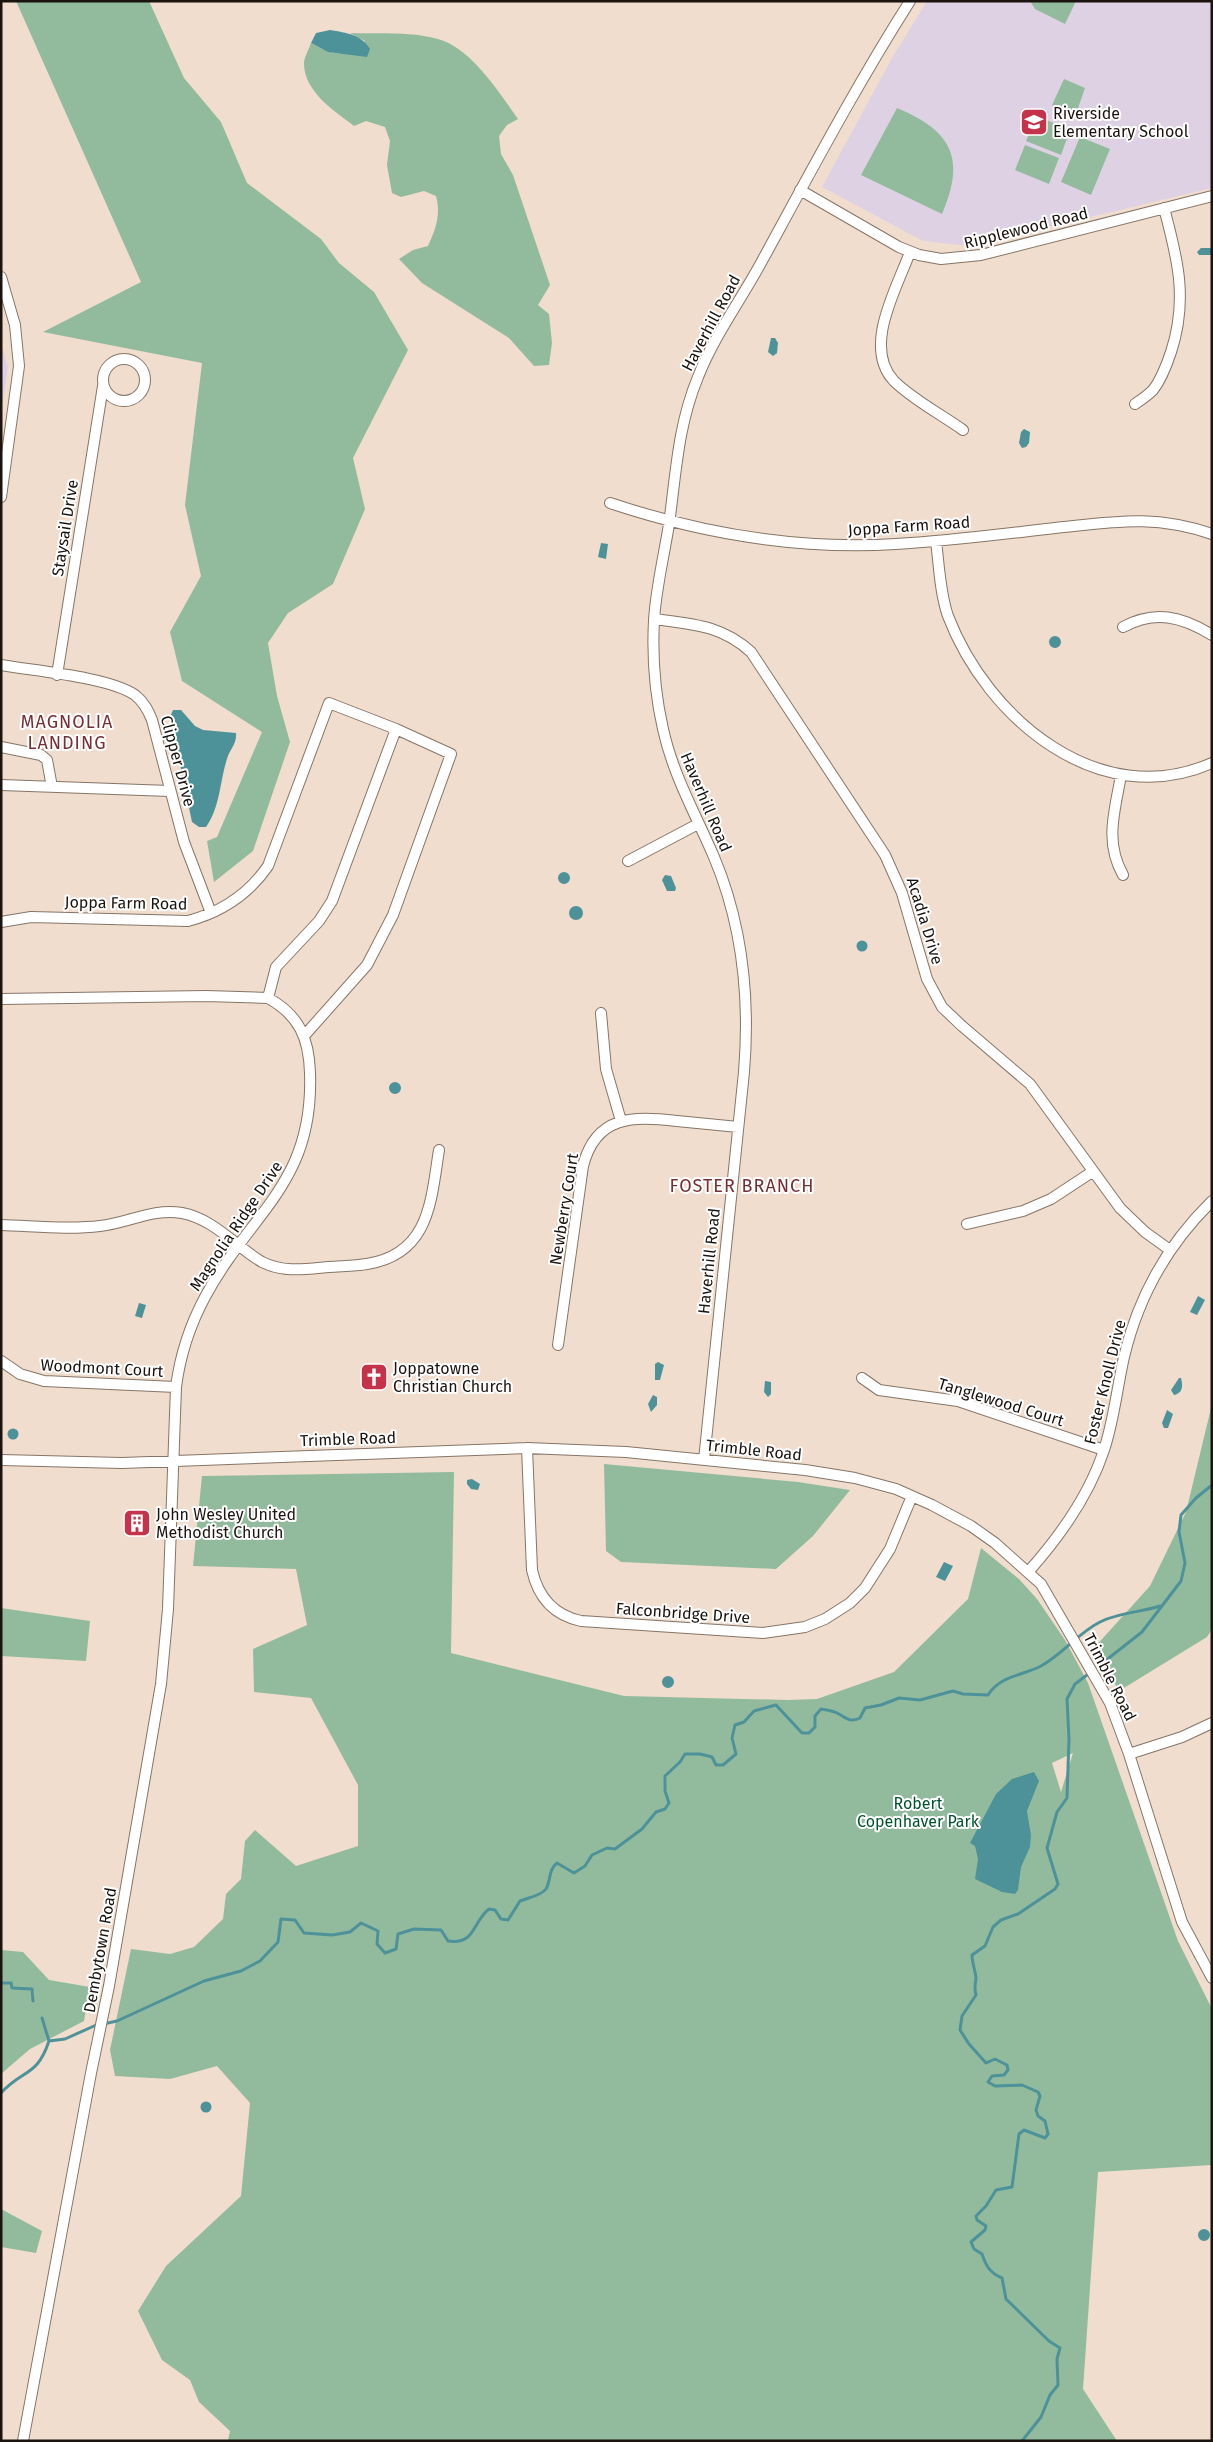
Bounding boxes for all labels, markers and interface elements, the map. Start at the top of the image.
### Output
place label: Riverside Elementary School [1053,104,1189,141]
school or university icon: Riverside Elementary School [1019,107,1049,137]
street label: Ripplewood Road [962,203,1090,253]
street label: Haverhill Road [678,272,744,374]
street label: Staysail Drive [48,478,82,578]
street label: Joppa Farm Road [847,512,971,540]
district label: MAGNOLIA LANDING [21,711,113,754]
street label: Clipper Drive [157,713,199,809]
street label: Haverhill Road [676,749,736,855]
street label: Acadia Drive [903,875,947,967]
street label: Joppa Farm Road [65,892,187,914]
street label: Newberry Court [546,1151,582,1266]
street label: Magnolia Ridge Drive [185,1157,287,1295]
district label: FOSTER BRANCH [670,1175,814,1197]
street label: Haverhill Road [694,1207,724,1315]
street label: Foster Knoll Drive [1080,1318,1130,1446]
street label: Woodmont Court [40,1355,164,1381]
place label: Joppatowne Christian Church [393,1359,512,1396]
church icon: Joppatowne Christian Church [359,1362,389,1392]
street label: Tanglewood Court [936,1374,1066,1430]
street label: Trimble Road [300,1428,396,1450]
street label: Trimble Road [705,1436,803,1464]
place label: John Wesley United Methodist Church [156,1505,296,1542]
building icon: John Wesley United Methodist Church [122,1508,152,1538]
street label: Falconbridge Drive [615,1599,751,1627]
street label: Trimble Road [1080,1630,1140,1724]
park label: Robert Copenhaver Park [857,1794,980,1831]
street label: Dembytown Road [80,1886,120,2014]

